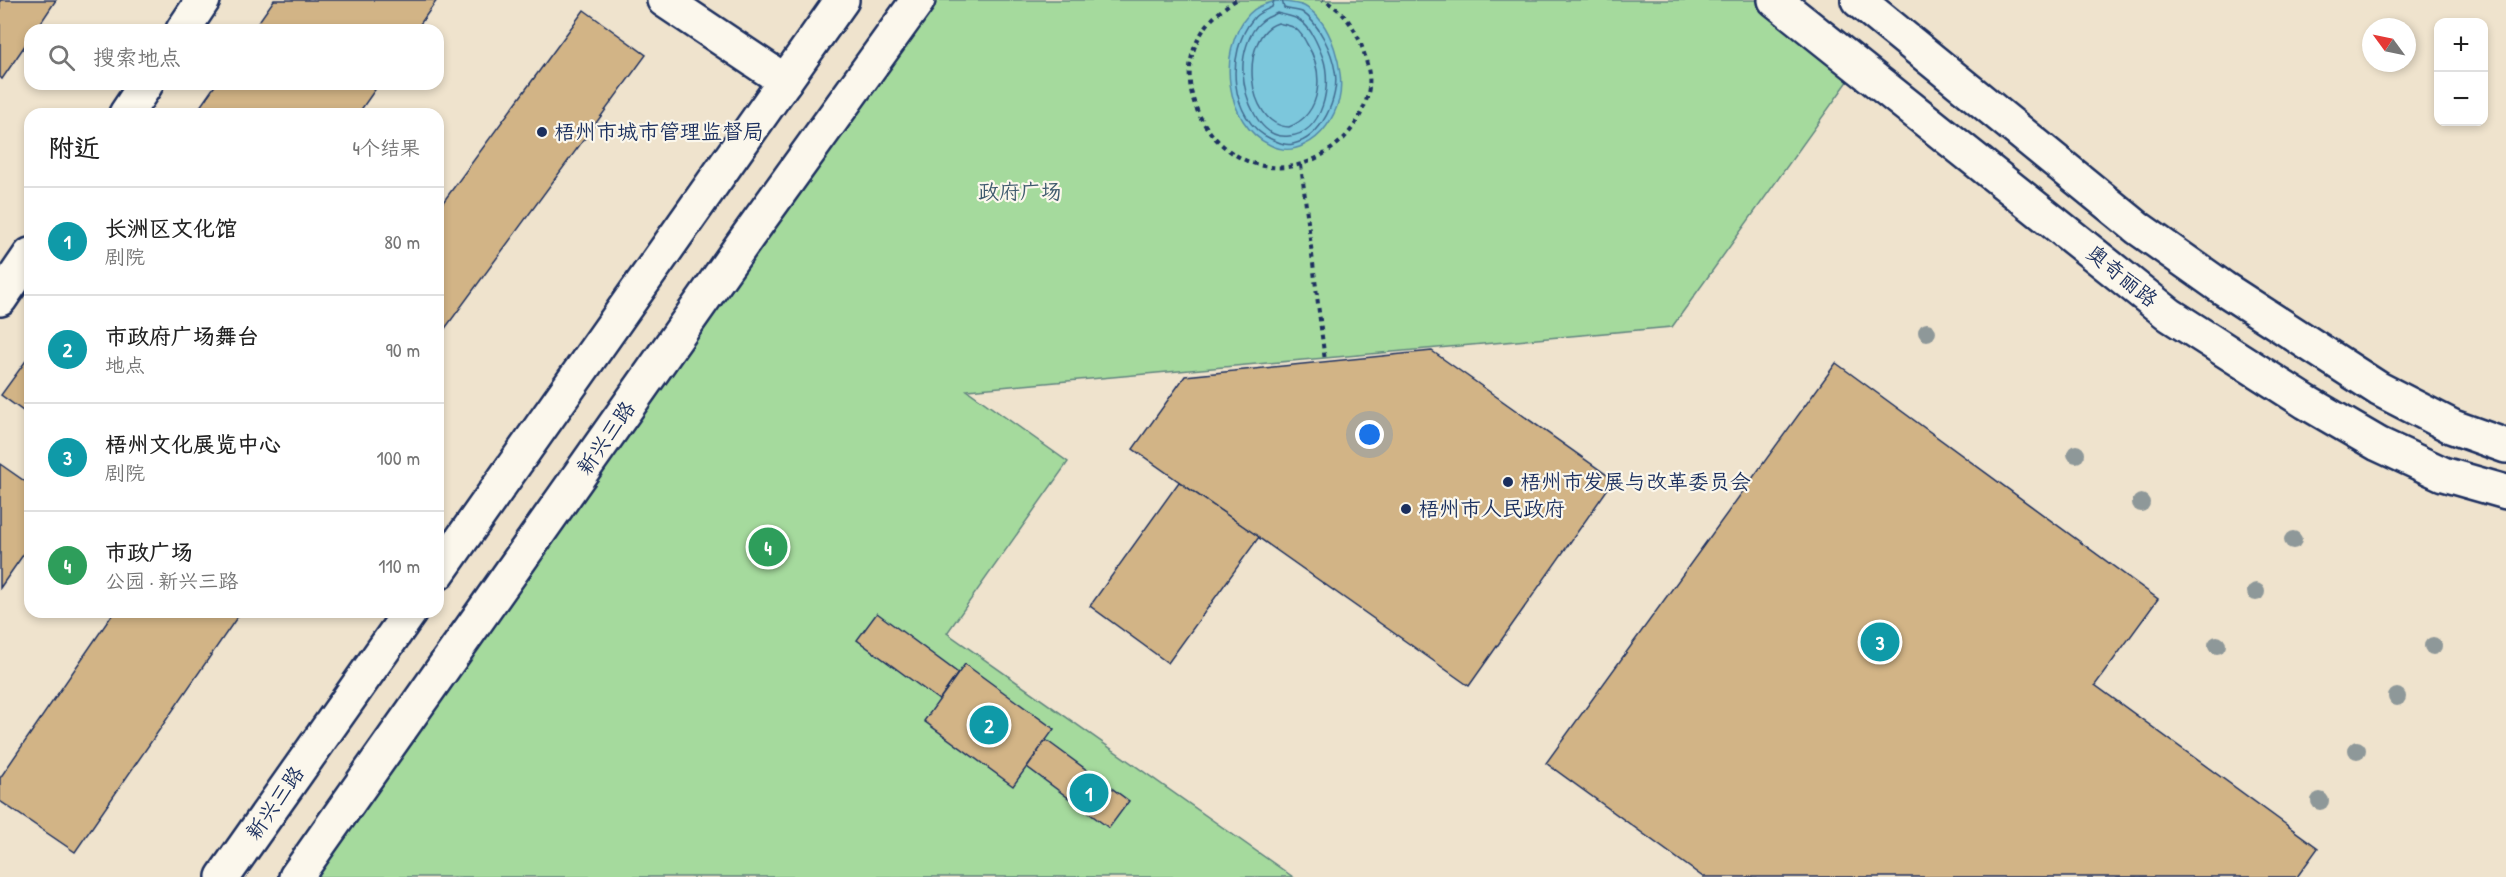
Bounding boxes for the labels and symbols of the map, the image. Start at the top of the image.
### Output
north arrow [2362,18,2416,72]
place label: 梧州市城市管理监督局 [554,117,764,146]
marker: 梧州市城市管理监督局 [535,125,549,139]
park label: 政府广场 [978,177,1062,206]
street label: 奥奇丽路 [2081,238,2164,313]
street label: 新兴三路 [570,395,642,480]
your location [1355,420,1384,449]
place label: 梧州市发展与改革委员会 [1520,467,1751,496]
marker: 梧州市发展与改革委员会 [1501,475,1515,489]
place label: 梧州市人民政府 [1418,494,1565,523]
marker: 梧州市人民政府 [1399,502,1413,516]
pin: 4 [748,524,788,570]
pin: 3 [1860,620,1900,664]
pin: 2 [970,702,1008,748]
street label: 新兴三路 [239,760,311,845]
pin: 1 [1070,770,1108,816]

